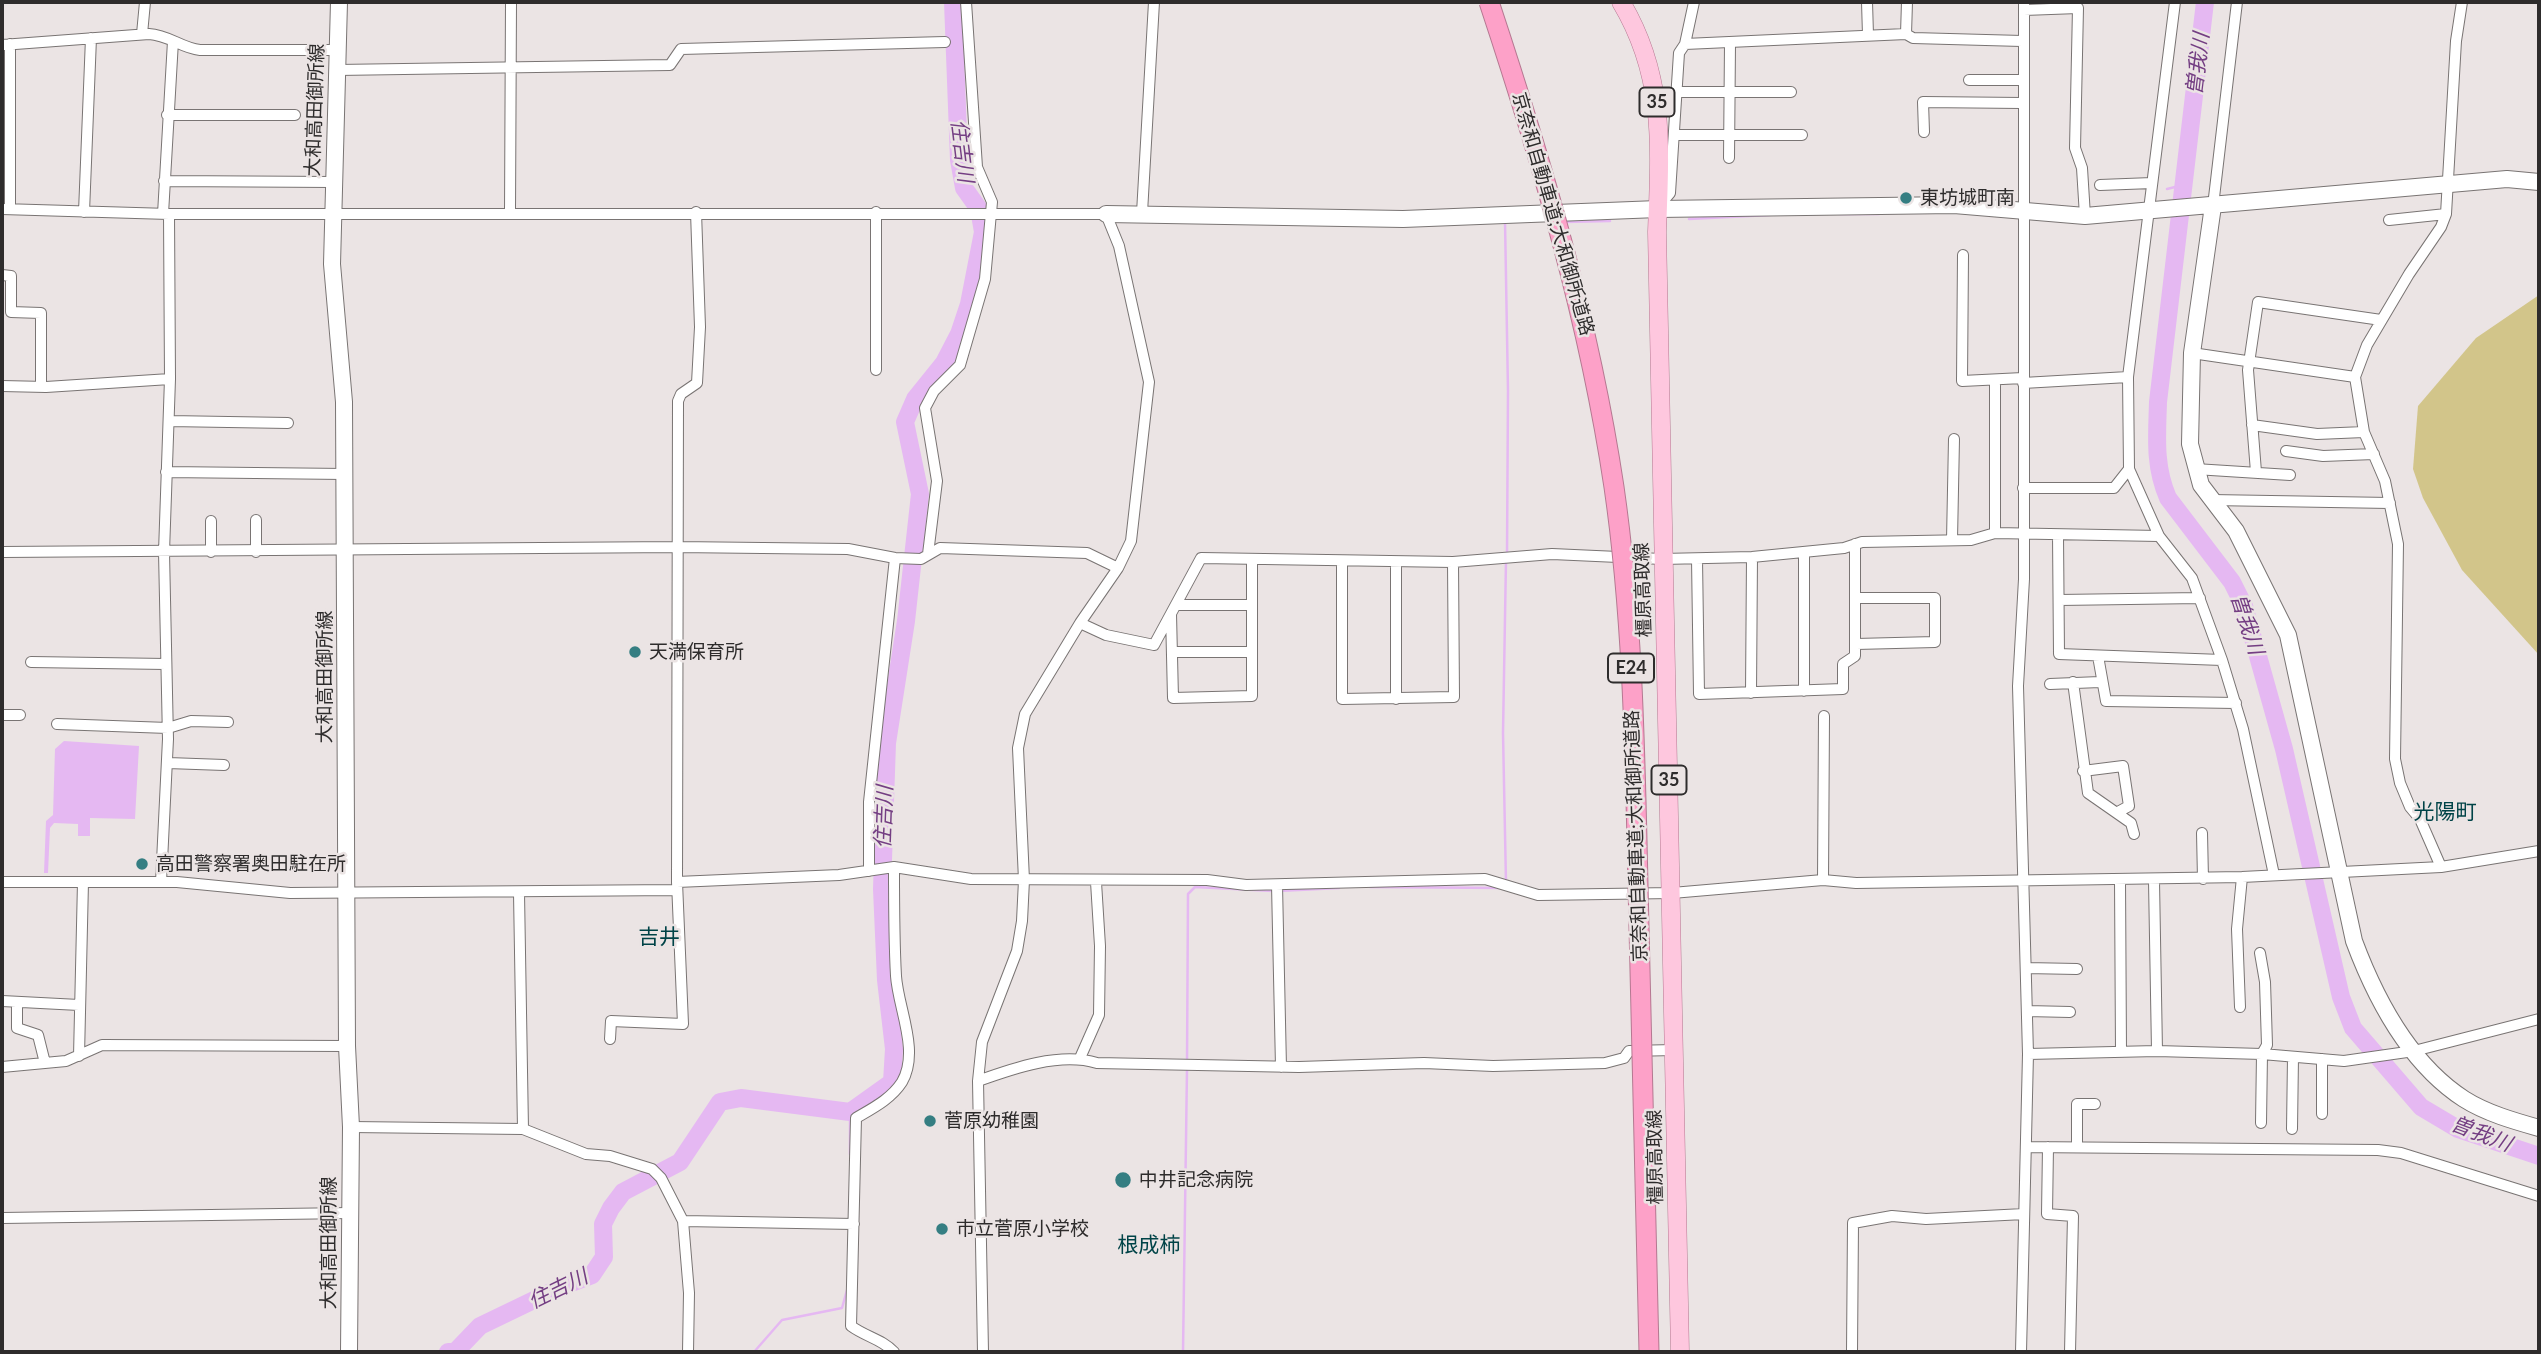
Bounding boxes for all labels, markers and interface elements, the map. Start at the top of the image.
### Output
water label: 曽我川 [2182,31,2214,97]
street label: 大和高田御所線 [301,43,329,177]
road number: 35 [1640,88,1674,116]
street label: 京奈和自動車道;大和御所道路 [1507,90,1599,338]
water label: 住吉川 [946,118,978,184]
place label: 東坊城町南 [1920,187,2015,209]
marker: 東坊城町南 [1898,190,1914,206]
street label: 橿原高取線 [1630,542,1656,638]
water label: 曽我川 [2225,590,2269,658]
street label: 大和高田御所線 [314,611,336,743]
place label: 天満保育所 [649,641,744,663]
marker: 天満保育所 [627,644,643,660]
road number: E24 [1608,654,1654,682]
street label: 京奈和自動車道;大和御所道路 [1620,710,1652,962]
road number: 35 [1652,766,1686,794]
water label: 住吉川 [870,785,898,849]
district label: 光陽町 [2414,799,2476,825]
place label: 高田警察署奥田駐在所 [156,853,346,875]
marker: 高田警察署奥田駐在所 [134,856,150,872]
district label: 吉井 [638,924,680,950]
street label: 橿原高取線 [1643,1109,1667,1205]
place label: 菅原幼稚園 [944,1110,1039,1132]
water label: 曽我川 [2447,1111,2515,1157]
marker: 菅原幼稚園 [922,1113,938,1129]
place label: 中井記念病院 [1139,1169,1253,1191]
marker: 中井記念病院 [1113,1170,1133,1190]
street label: 大和高田御所線 [318,1177,340,1309]
place label: 市立菅原小学校 [956,1218,1089,1240]
marker: 市立菅原小学校 [934,1221,950,1237]
district label: 根成柿 [1118,1232,1180,1258]
water label: 住吉川 [524,1264,592,1314]

